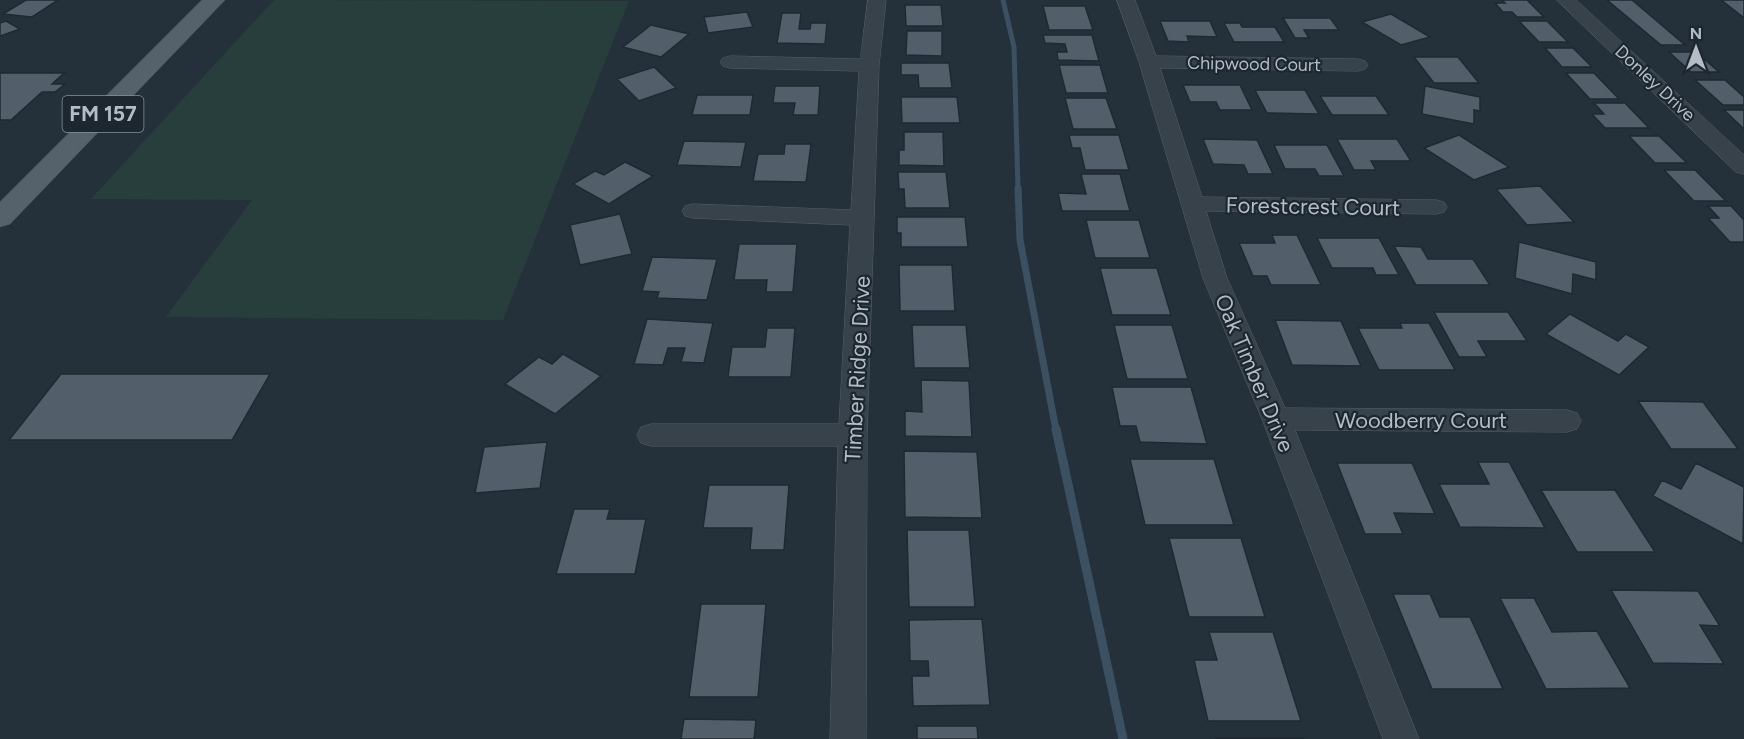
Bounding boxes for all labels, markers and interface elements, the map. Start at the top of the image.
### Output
north arrow [1666,18,1726,78]
text: N [1690,24,1702,43]
street label: Donley Drive [1610,40,1700,126]
street label: Chipwood Court [1187,52,1321,76]
road number: FM 157 [63,96,144,132]
street label: Forestcrest Court [1225,191,1400,222]
street label: Timber Ridge Drive [839,275,876,463]
street label: Oak Timber Drive [1209,290,1300,456]
street label: Woodberry Court [1335,407,1507,434]

